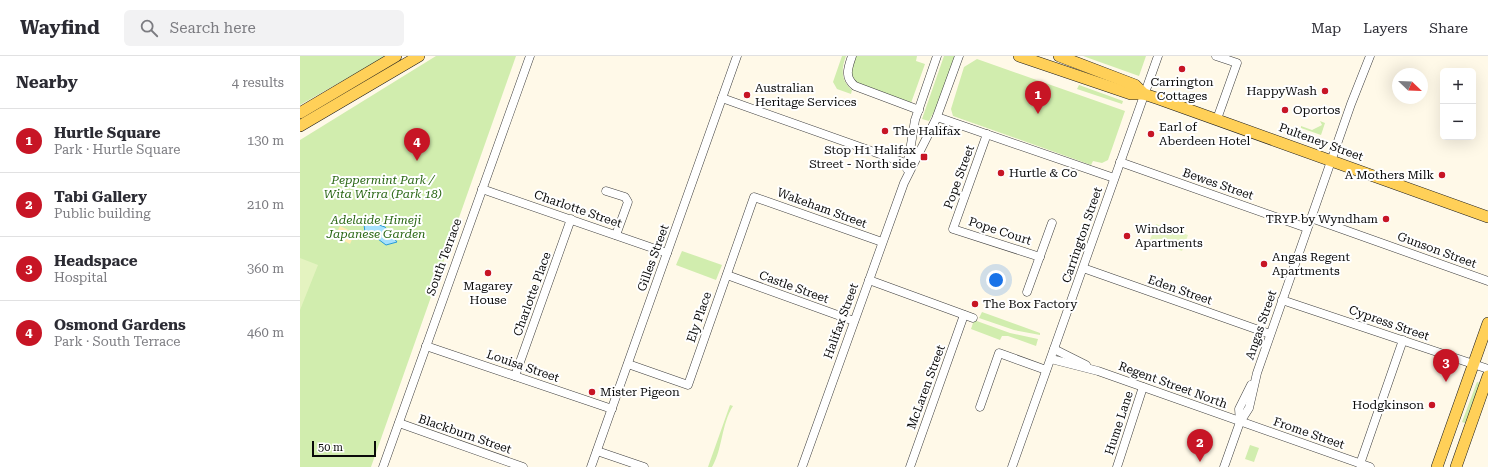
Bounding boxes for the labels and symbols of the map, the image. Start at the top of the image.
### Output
marker: Carrington Cottages [1177,64,1187,74]
north arrow [1392,68,1428,104]
place label: Carrington Cottages [1150,75,1214,103]
place label: Australian Heritage Services [755,81,857,109]
pin: 1 [1025,81,1051,114]
place label: HappyWash [1246,84,1317,98]
marker: HappyWash [1320,86,1330,96]
marker: Australian Heritage Services [742,90,752,100]
place label: Oportos [1293,103,1341,117]
marker: Oportos [1280,105,1290,115]
place label: Earl of Aberdeen Hotel [1159,120,1250,148]
street label: Pulteney Street [1277,120,1366,164]
place label: The Halifax [893,124,961,138]
marker: The Halifax [880,126,890,136]
pin: 4 [404,128,430,161]
marker: Earl of Aberdeen Hotel [1146,129,1156,139]
place label: Stop H1 Halifax Street - North side [809,143,916,171]
street label: Pope Street [941,143,977,211]
marker: Stop H1 Halifax Street - North side [919,152,929,162]
street label: Bewes Street [1181,165,1256,203]
place label: Hurtle & Co [1009,166,1077,180]
marker: Hurtle & Co [996,168,1006,178]
place label: A Mothers Milk [1345,168,1434,182]
marker: A Mothers Milk [1437,170,1447,180]
park label: Peppermint Park / Wita Wirra (Park 18) [324,173,442,201]
street label: Wakeham Street [775,185,869,231]
street label: Carrington Street [1059,185,1105,285]
street label: Charlotte Street [532,187,624,231]
place label: TRYP by Wyndham [1266,212,1378,226]
park label: Adelaide Himeji Japanese Garden [326,213,425,241]
street label: Pope Court [967,214,1034,248]
marker: TRYP by Wyndham [1381,214,1391,224]
street label: South Terrace [424,216,465,297]
street label: Gilles Street [634,222,672,293]
place label: Windsor Apartments [1135,222,1203,250]
street label: Gunson Street [1396,229,1479,271]
marker: Windsor Apartments [1122,231,1132,241]
street label: Charlotte Place [510,250,554,338]
place label: Angas Regent Apartments [1272,250,1351,278]
marker: Angas Regent Apartments [1259,259,1269,269]
marker: Magarey House [483,268,493,278]
street label: Castle Street [757,268,831,306]
your location [986,270,1006,290]
street label: Eden Street [1146,272,1215,308]
place label: Magarey House [463,279,514,307]
street label: Halifax Street [821,281,861,361]
street label: Angas Street [1243,288,1280,362]
street label: Ely Place [684,289,714,344]
place label: The Box Factory [983,297,1078,311]
marker: The Box Factory [970,299,980,309]
street label: Cypress Street [1347,303,1431,343]
street label: McLaren Street [904,342,948,431]
street label: Louisa Street [485,347,562,385]
pin: 3 [1433,349,1459,382]
street label: Regent Street North [1117,359,1230,411]
place label: Mister Pigeon [600,385,680,399]
marker: Mister Pigeon [587,387,597,397]
street label: Hume Lane [1102,389,1136,457]
place label: Hodgkinson [1352,398,1424,412]
marker: Hodgkinson [1427,400,1437,410]
street label: Blackburn Street [417,412,514,457]
street label: Frome Street [1272,414,1347,452]
pin: 2 [1187,429,1213,462]
scale bar [312,439,376,458]

